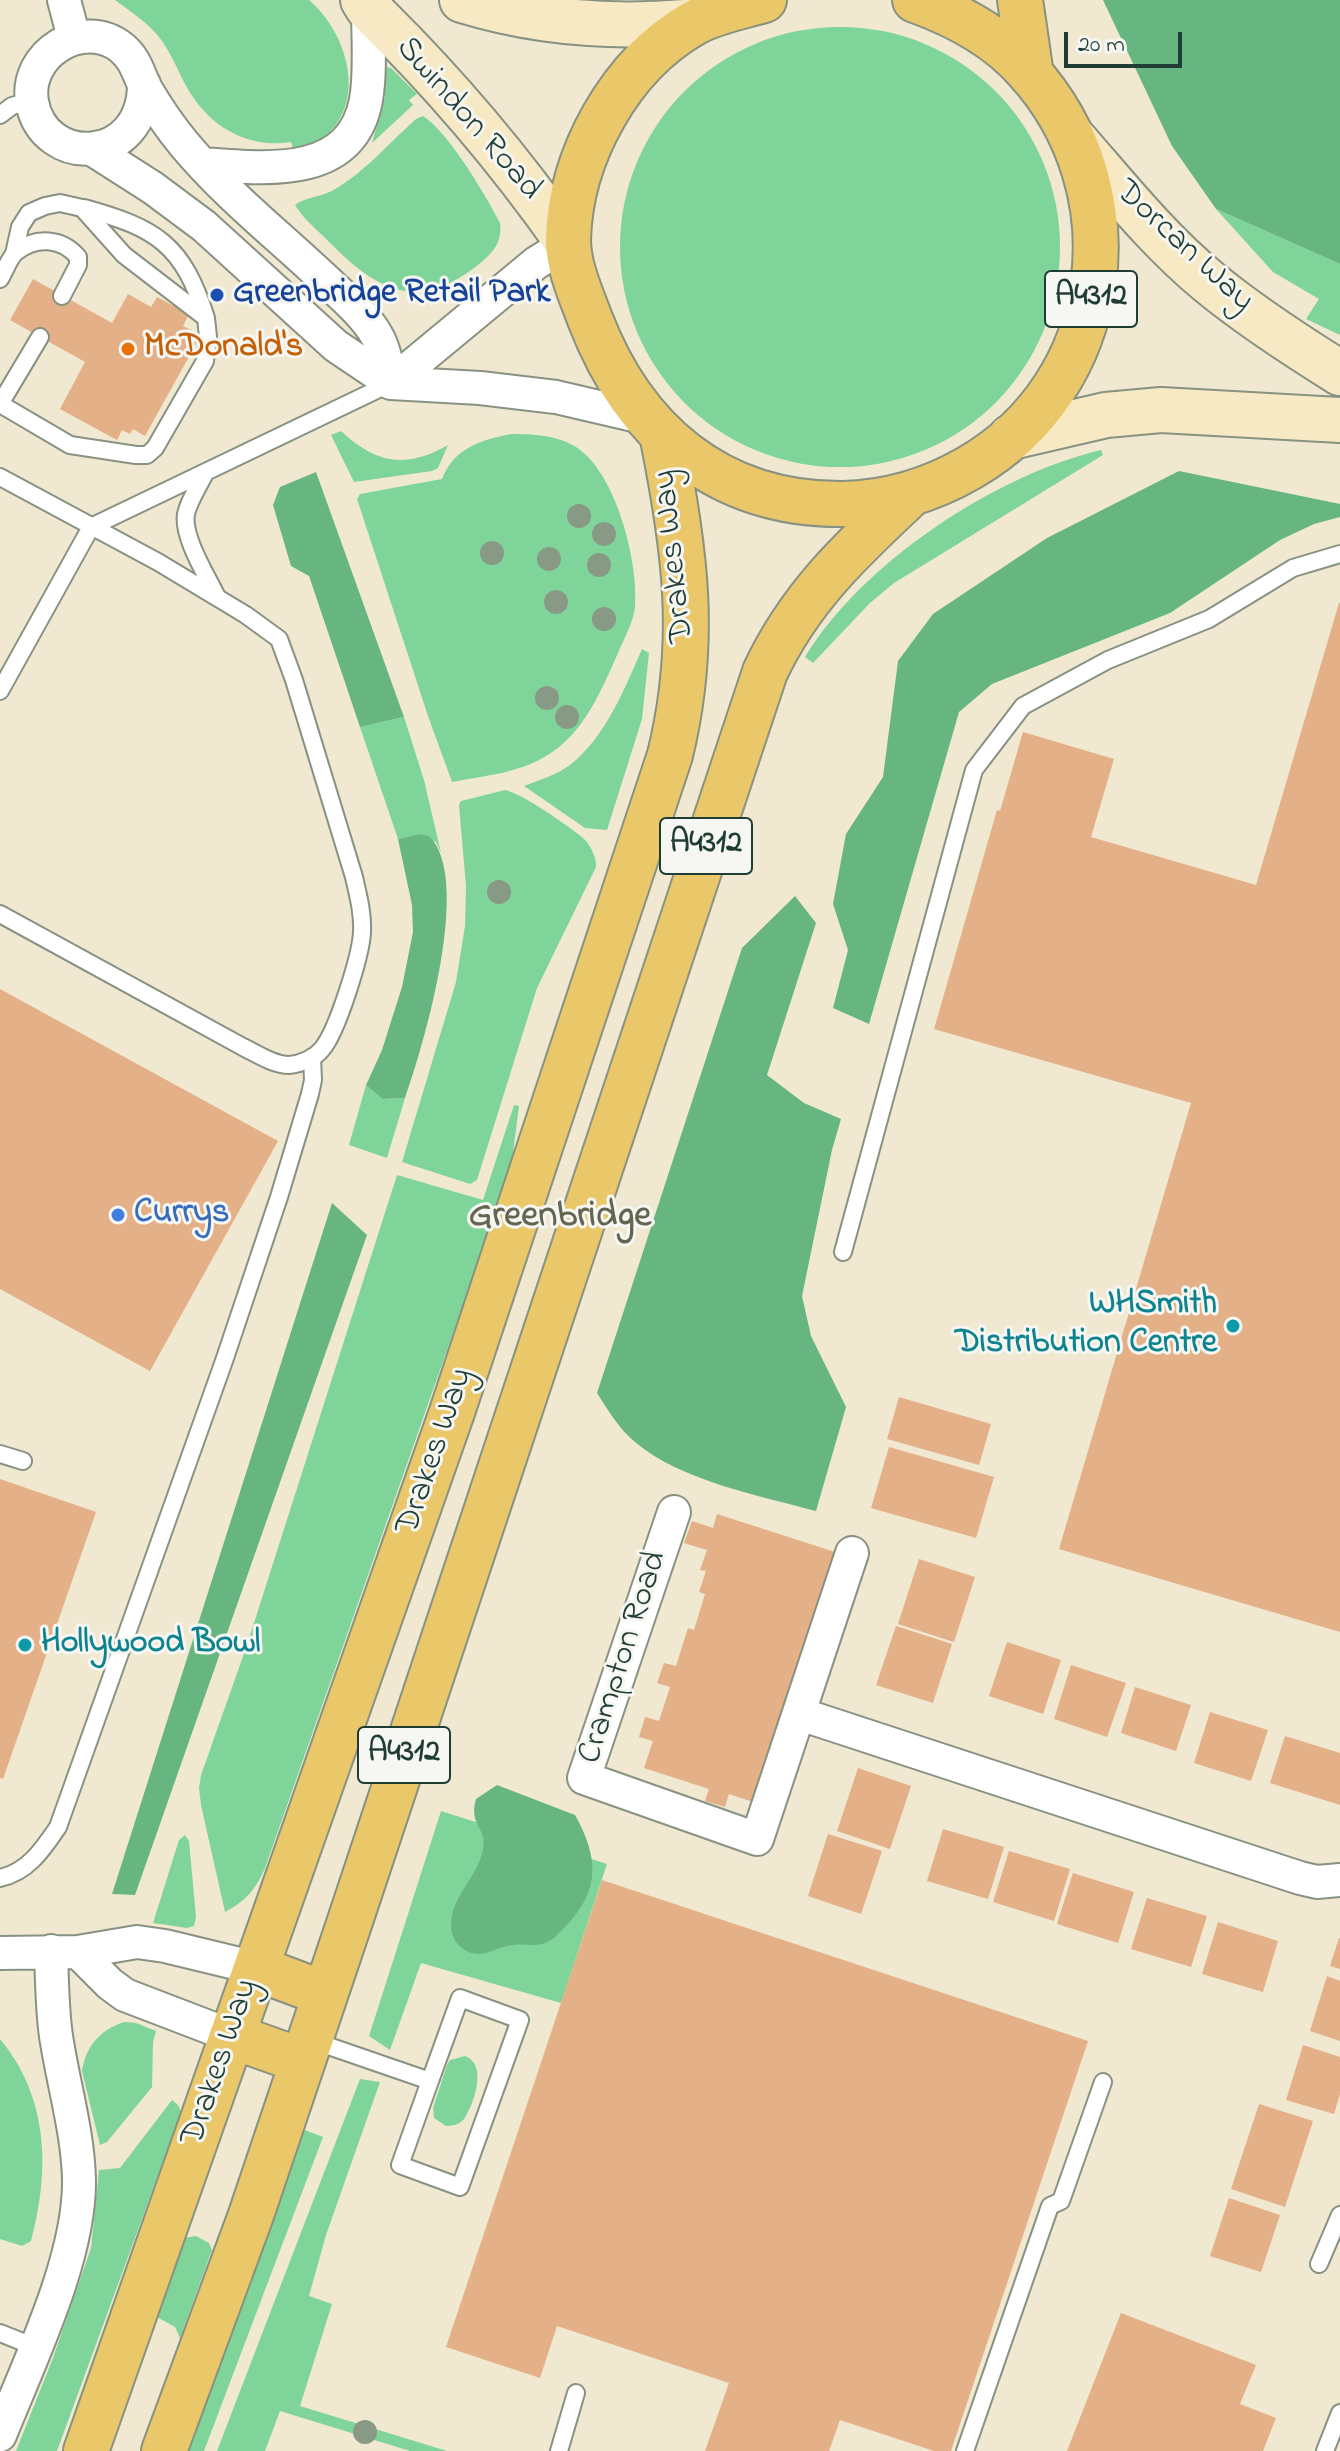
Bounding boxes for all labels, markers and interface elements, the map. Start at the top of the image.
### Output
scale bar [1068,16,1186,66]
text: 20 m [1078,28,1125,63]
street label: Swindon Road [385,30,549,210]
street label: Dorcan Way [1105,173,1261,323]
road number: A4312 [1045,271,1137,327]
place label: Greenbridge Retail Park [233,275,550,315]
marker: Greenbridge Retail Park [208,286,226,304]
place label: McDonald's [144,329,303,369]
marker: McDonald's [119,340,137,358]
street label: Drakes Way [647,468,705,644]
road number: A4312 [660,818,752,874]
place label: Currys [134,1195,229,1235]
district label: Greenbridge [469,1196,651,1242]
marker: Currys [109,1206,127,1224]
place label: WHSmith Distribution Centre [955,1286,1217,1366]
marker: WHSmith Distribution Centre [1224,1317,1242,1335]
street label: Drakes Way [389,1363,485,1541]
street label: Crampton Road [571,1547,679,1769]
place label: Hollywood Bowl [41,1625,261,1665]
marker: Hollywood Bowl [16,1636,34,1654]
road number: A4312 [358,1727,450,1783]
street label: Drakes Way [174,1974,270,2152]

